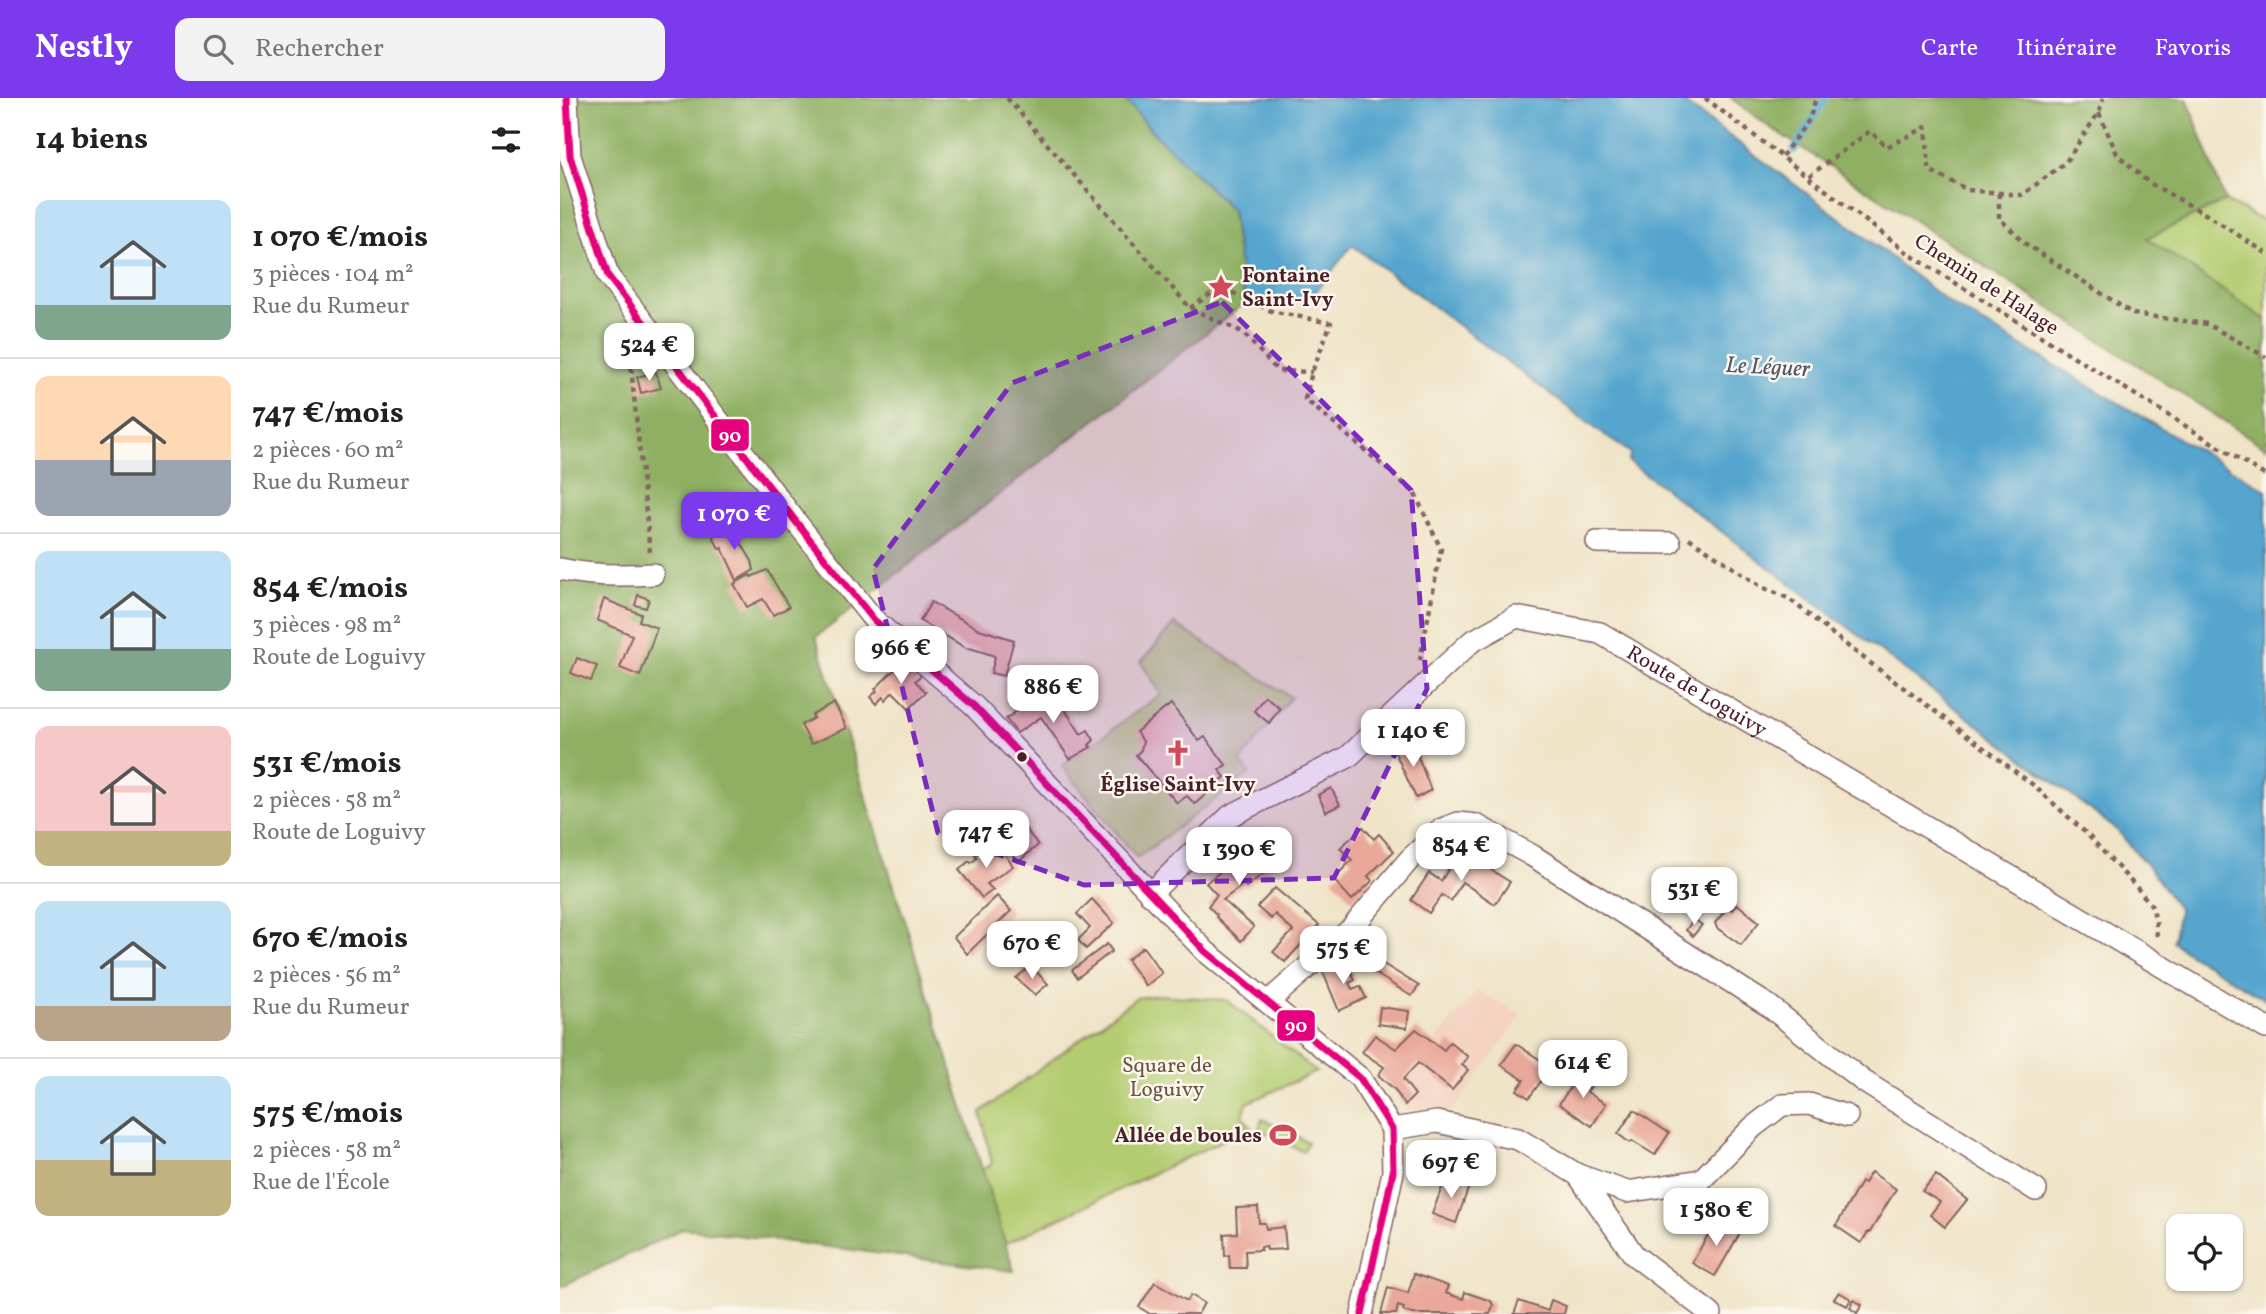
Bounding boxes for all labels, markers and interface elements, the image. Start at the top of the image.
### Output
search box [175,18,665,81]
text: Nestly [35,26,133,72]
icon: search [199,30,237,68]
text: Rechercher [255,31,384,67]
text: Carte [1921,32,1978,66]
text: Itinéraire [2016,32,2117,66]
text: Favoris [2155,32,2231,66]
text: 14 biens [35,119,148,161]
icon: filters [487,121,525,159]
text: 1 070 €/mois [252,217,428,259]
street label: Chemin de Halage [1908,227,2064,343]
icon: home [91,228,175,312]
text: 3 pièces · 104 m² [252,259,414,291]
place label: Fontaine Saint-Ivy [1242,262,1334,315]
place icon: Fontaine Saint-Ivy [1206,272,1236,302]
text: Rue du Rumeur [252,291,409,323]
pin: 524 € [600,324,698,383]
text: 524 € [620,330,678,362]
water label: Le Léguer [1725,350,1812,386]
text: 747 €/mois [252,393,404,435]
icon: home [91,404,175,488]
line badge: 90 [710,418,750,452]
text: 90 [719,424,741,450]
text: 2 pièces · 60 m² [252,435,404,467]
text: Rue du Rumeur [252,467,409,499]
pin: 1 070 € [669,492,799,552]
text: 1 070 € [697,499,771,531]
text: 854 €/mois [252,568,408,610]
icon: home [91,579,175,663]
text: 3 pièces · 98 m² [252,610,401,642]
pin: 966 € [852,626,950,686]
text: 966 € [871,633,931,665]
street label: Route de Loguivy [1621,639,1773,745]
text: Route de Loguivy [252,642,426,674]
pin: 886 € [1004,666,1102,725]
text: 886 € [1023,672,1083,704]
pin: 1 140 € [1348,710,1478,769]
text: 1 140 € [1377,716,1449,748]
church icon: Église Saint-Ivy [1163,738,1193,768]
text: 531 €/mois [252,743,402,785]
unlabelled marker [1015,750,1029,764]
icon: home [91,754,175,838]
place label: Église Saint-Ivy [1100,771,1256,800]
text: 2 pièces · 58 m² [252,785,401,817]
pin: 747 € [937,810,1035,870]
text: Route de Loguivy [252,817,426,849]
text: 747 € [958,817,1014,849]
pin: 854 € [1412,824,1510,883]
pin: 1 390 € [1174,828,1304,887]
text: 854 € [1432,830,1490,862]
text: 1 390 € [1202,834,1276,866]
pin: 531 € [1645,868,1743,927]
text: 531 € [1667,874,1721,906]
text: 670 €/mois [252,918,408,960]
pin: 670 € [983,922,1081,981]
pin: 575 € [1294,926,1392,986]
text: 670 € [1003,928,1061,960]
icon: home [91,929,175,1013]
text: 575 € [1316,933,1370,965]
text: 2 pièces · 56 m² [252,960,401,992]
text: Rue du Rumeur [252,992,409,1024]
line badge: 90 [1276,1009,1316,1042]
text: 90 [1285,1014,1307,1040]
pin: 614 € [1534,1040,1632,1100]
text: 614 € [1554,1047,1612,1079]
park label: Square de Loguivy [1122,1052,1212,1105]
text: 575 €/mois [252,1093,403,1135]
icon: home [91,1104,175,1188]
sports icon: Allée de boules [1268,1120,1298,1150]
place label: Allée de boules [1114,1122,1262,1151]
text: 2 pièces · 58 m² [252,1135,401,1167]
pin: 697 € [1402,1140,1500,1200]
text: 697 € [1422,1147,1480,1179]
text: Rue de l'École [252,1167,390,1199]
pin: 1 580 € [1651,1188,1781,1248]
text: 1 580 € [1679,1195,1753,1227]
map controls [2166,1214,2243,1291]
button: locate [2166,1214,2243,1291]

